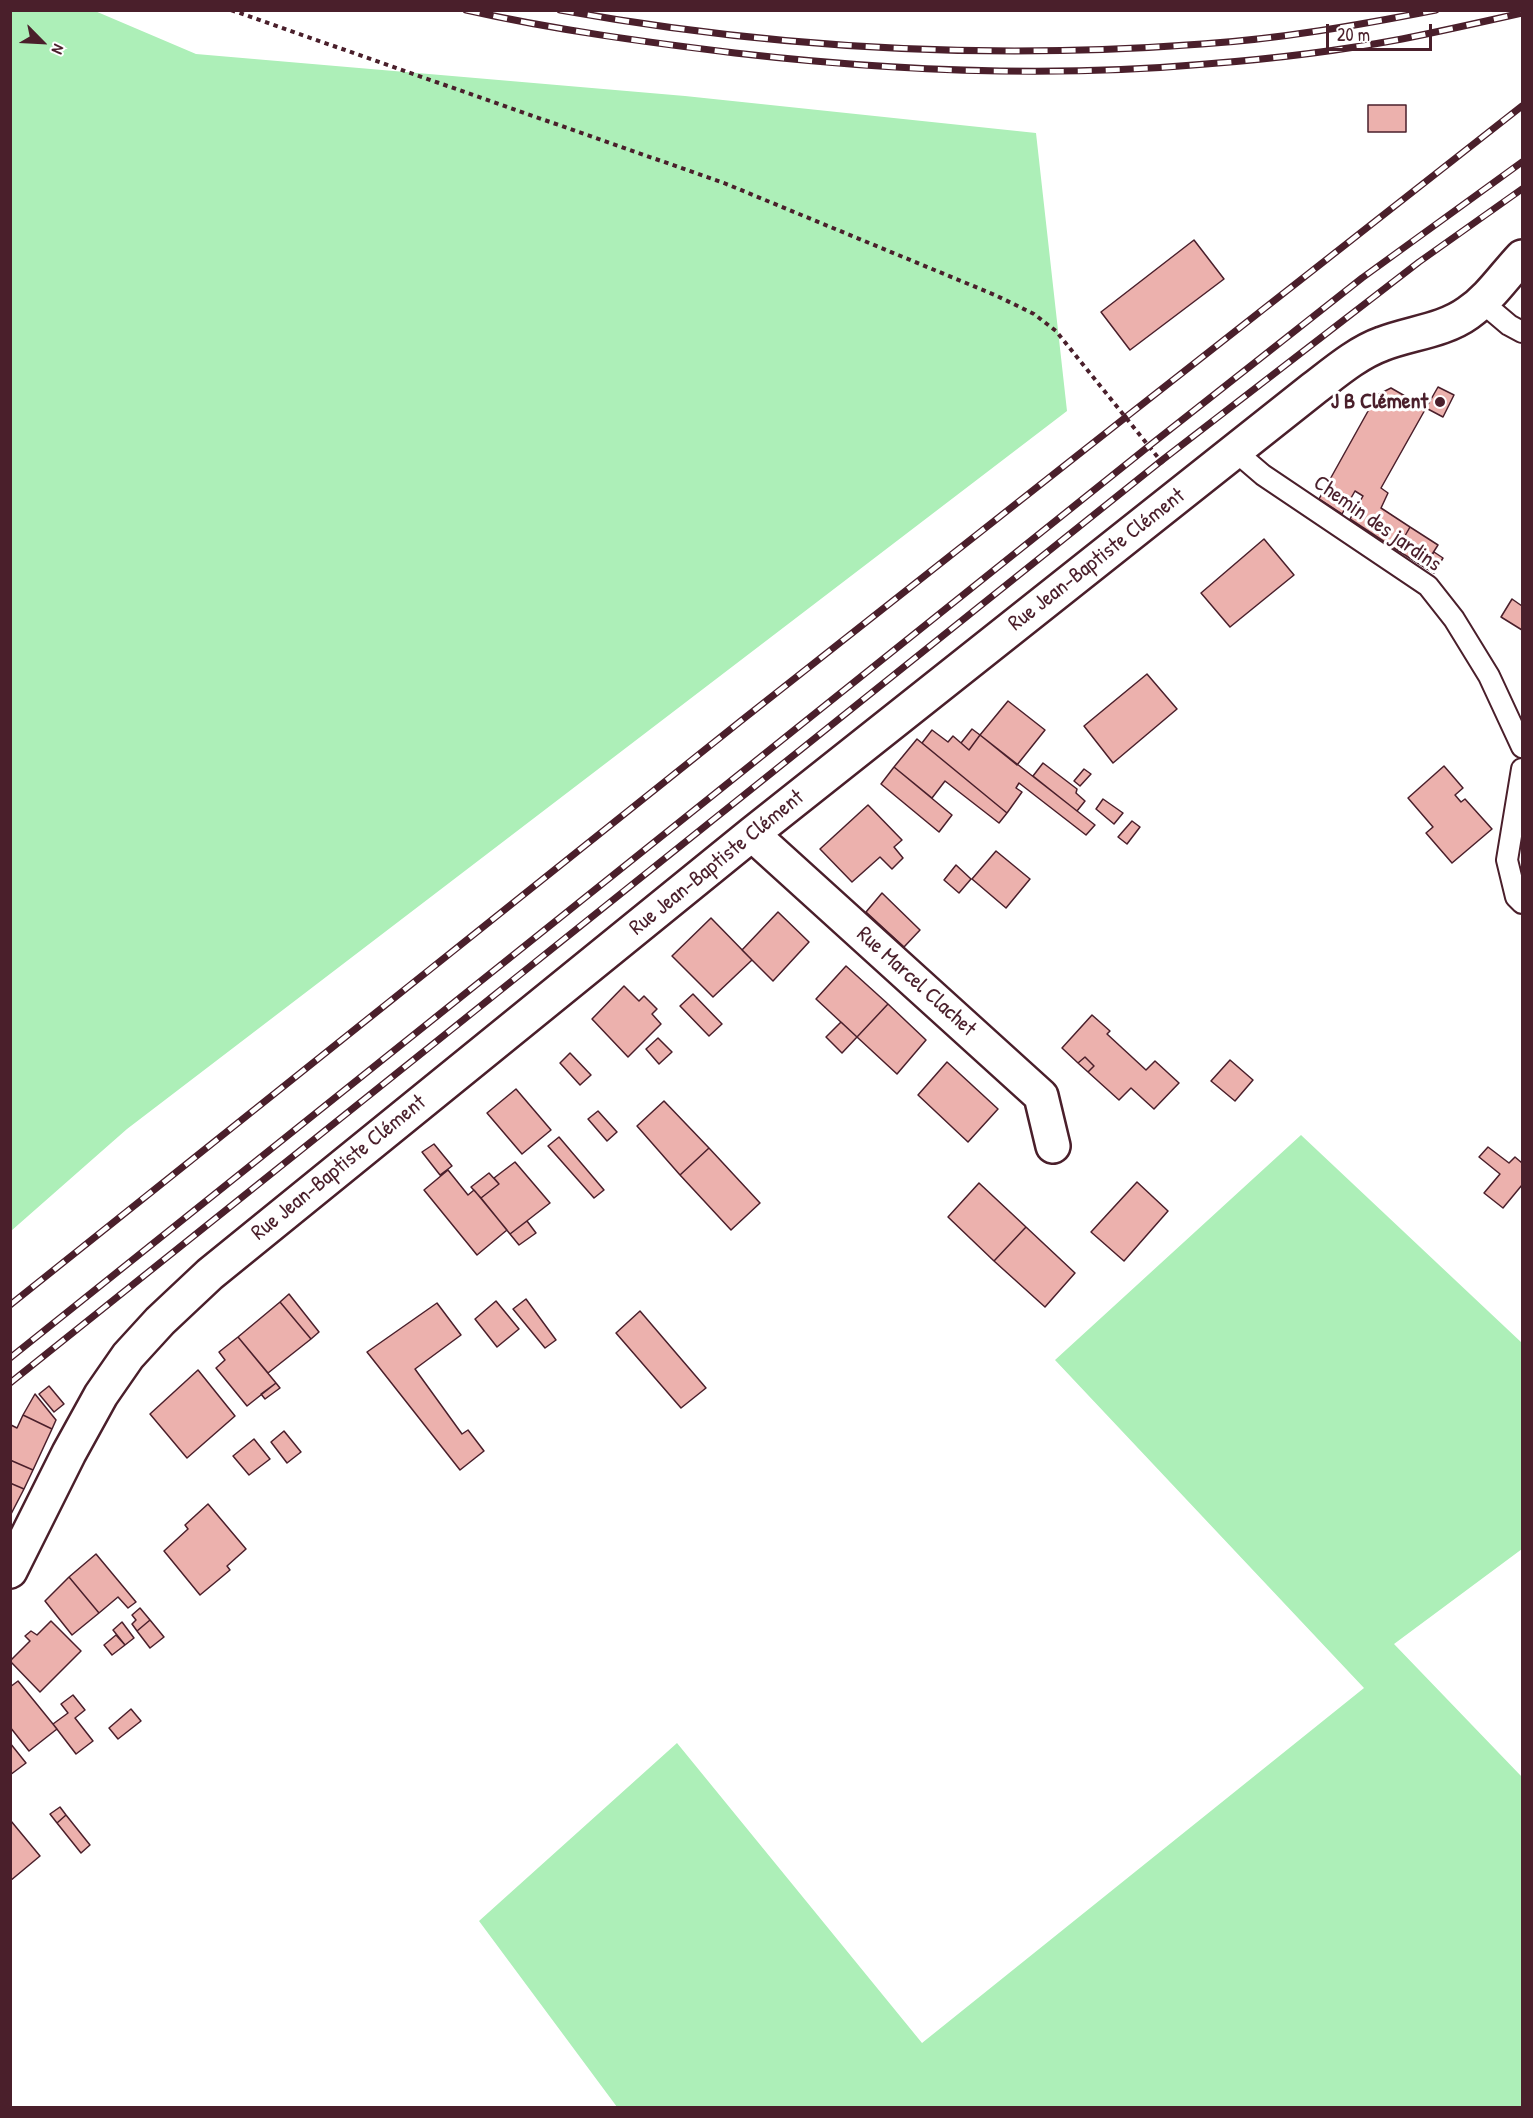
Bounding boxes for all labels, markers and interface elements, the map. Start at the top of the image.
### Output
north arrow [12,12,72,72]
scale bar [1329,12,1436,50]
text: 20 m [1337,22,1370,47]
text: N [47,41,70,58]
place label: J B Clément [1331,389,1428,415]
marker: J B Clément [1433,395,1447,409]
street label: Chemin des jardins [1308,470,1446,578]
street label: Rue Jean-Baptiste Clément [1004,483,1190,637]
street label: Rue Jean-Baptiste Clément [625,785,809,941]
street label: Rue Marcel Clachet [851,921,981,1043]
street label: Rue Jean-Baptiste Clément [247,1090,431,1246]

